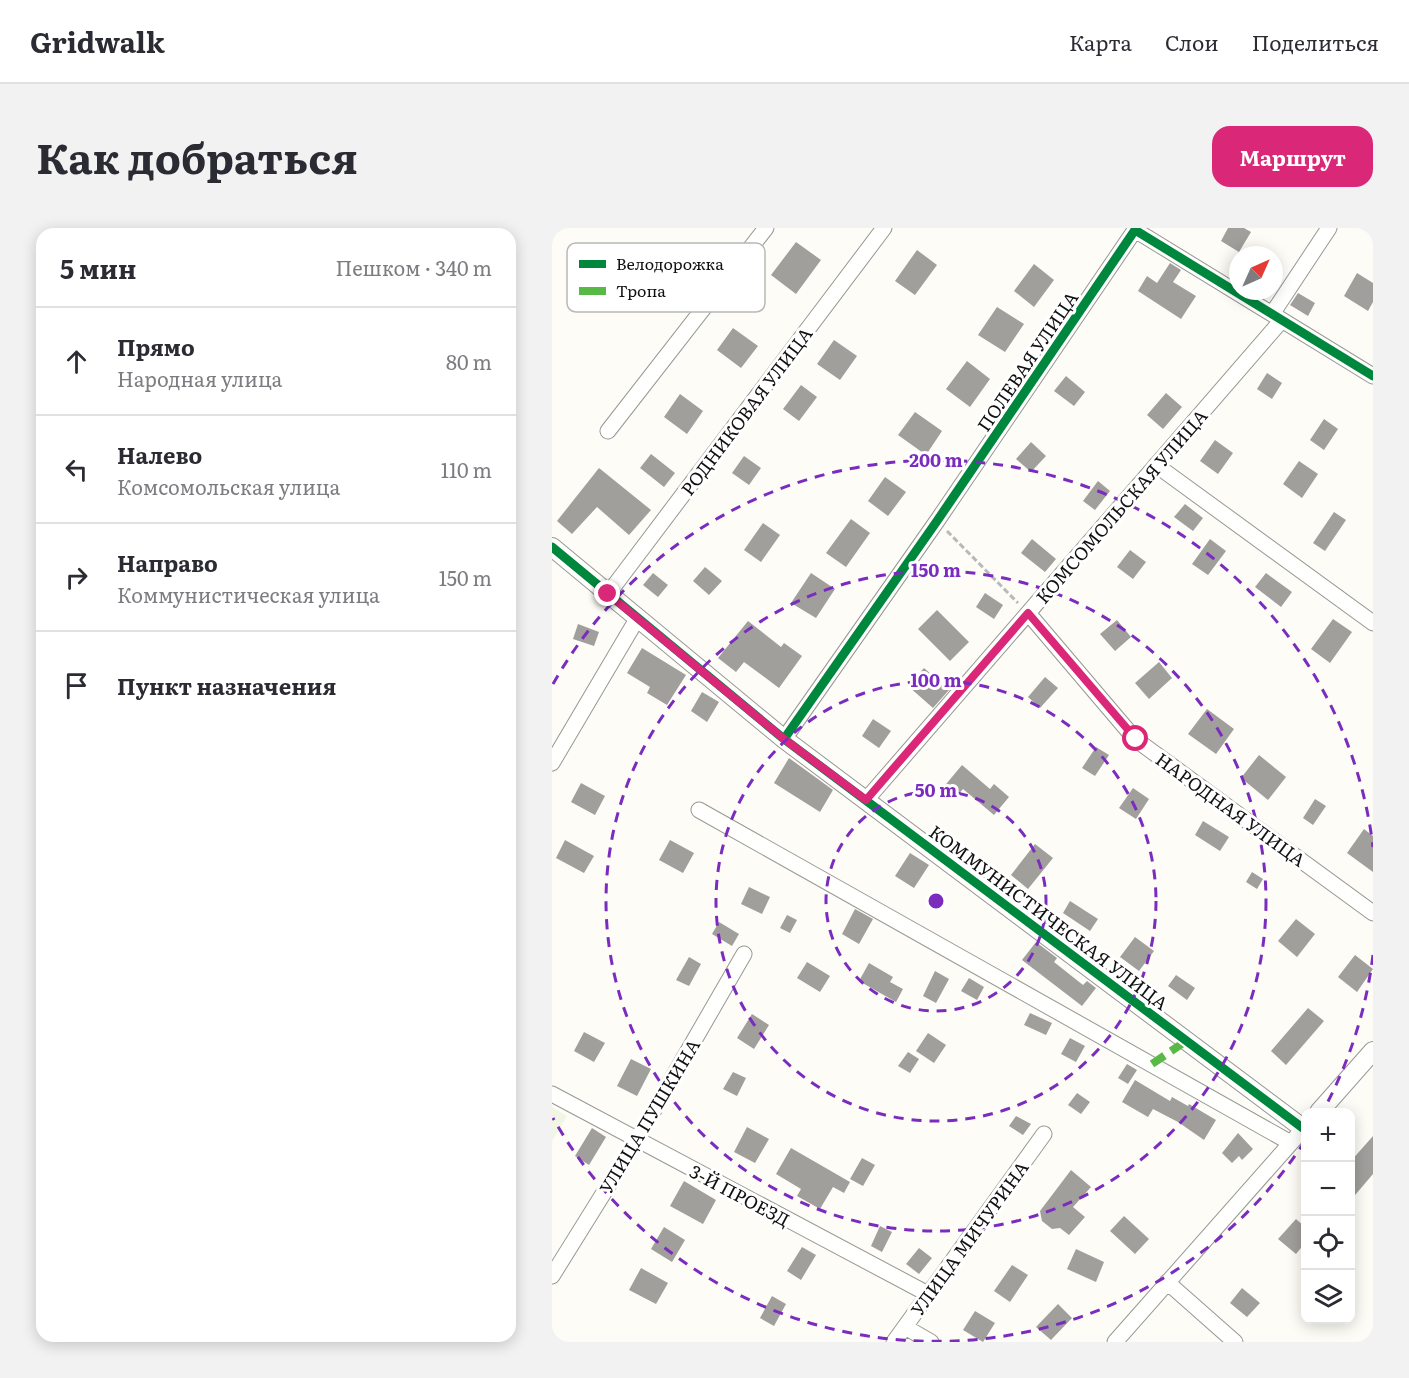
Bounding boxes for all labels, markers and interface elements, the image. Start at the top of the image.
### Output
text: Gridwalk [30,20,165,62]
text: Карта [1069,26,1132,57]
text: Слои [1165,26,1219,57]
text: Поделиться [1252,26,1379,57]
text: Как добраться [36,125,358,187]
button: Маршрут [1212,126,1373,187]
legend [567,243,765,312]
north arrow [1229,246,1283,300]
text: 5 мин [60,248,136,287]
text: Велодорожка [616,251,724,275]
text: Пешком · 340 m [335,252,492,282]
text: Тропа [616,278,666,302]
street label: ПОЛЕВАЯ УЛИЦА [970,285,1084,437]
street label: РОДНИКОВАЯ УЛИЦА [674,321,818,501]
text: Прямо [117,330,195,363]
icon: ahead [60,345,93,378]
text: 80 m [446,346,492,376]
text: Народная улица [117,363,282,393]
street label: КОМСОМОЛЬСКАЯ УЛИЦА [1029,403,1213,609]
text: Налево [117,438,202,471]
text: 200 m [909,446,963,473]
icon: left [60,453,93,486]
text: 110 m [441,454,492,484]
text: Комсомольская улица [117,471,340,501]
text: Направо [117,546,218,579]
text: 150 m [911,556,961,583]
icon: right [60,561,93,594]
text: 150 m [439,562,492,592]
text: Коммунистическая улица [117,579,380,609]
route end [594,580,620,606]
text: 100 m [910,666,962,693]
icon: arrive [60,669,93,702]
text: Пункт назначения [117,669,336,702]
route start [1122,725,1148,751]
street label: НАРОДНАЯ УЛИЦА [1150,745,1312,873]
text: 50 m [915,776,957,803]
street label: КОММУНИСТИЧЕСКАЯ УЛИЦА [924,818,1174,1016]
centre of rings [926,891,946,911]
street label: УЛИЦА ПУШКИНА [592,1033,706,1199]
map controls [1301,1108,1355,1324]
button: + [1301,1108,1355,1162]
street label: УЛИЦА МИЧУРИНА [904,1155,1034,1321]
street label: 3-Й ПРОЕЗД [685,1157,795,1233]
button: − [1301,1162,1355,1216]
button: locate [1301,1216,1355,1270]
button: layers [1301,1270,1355,1324]

